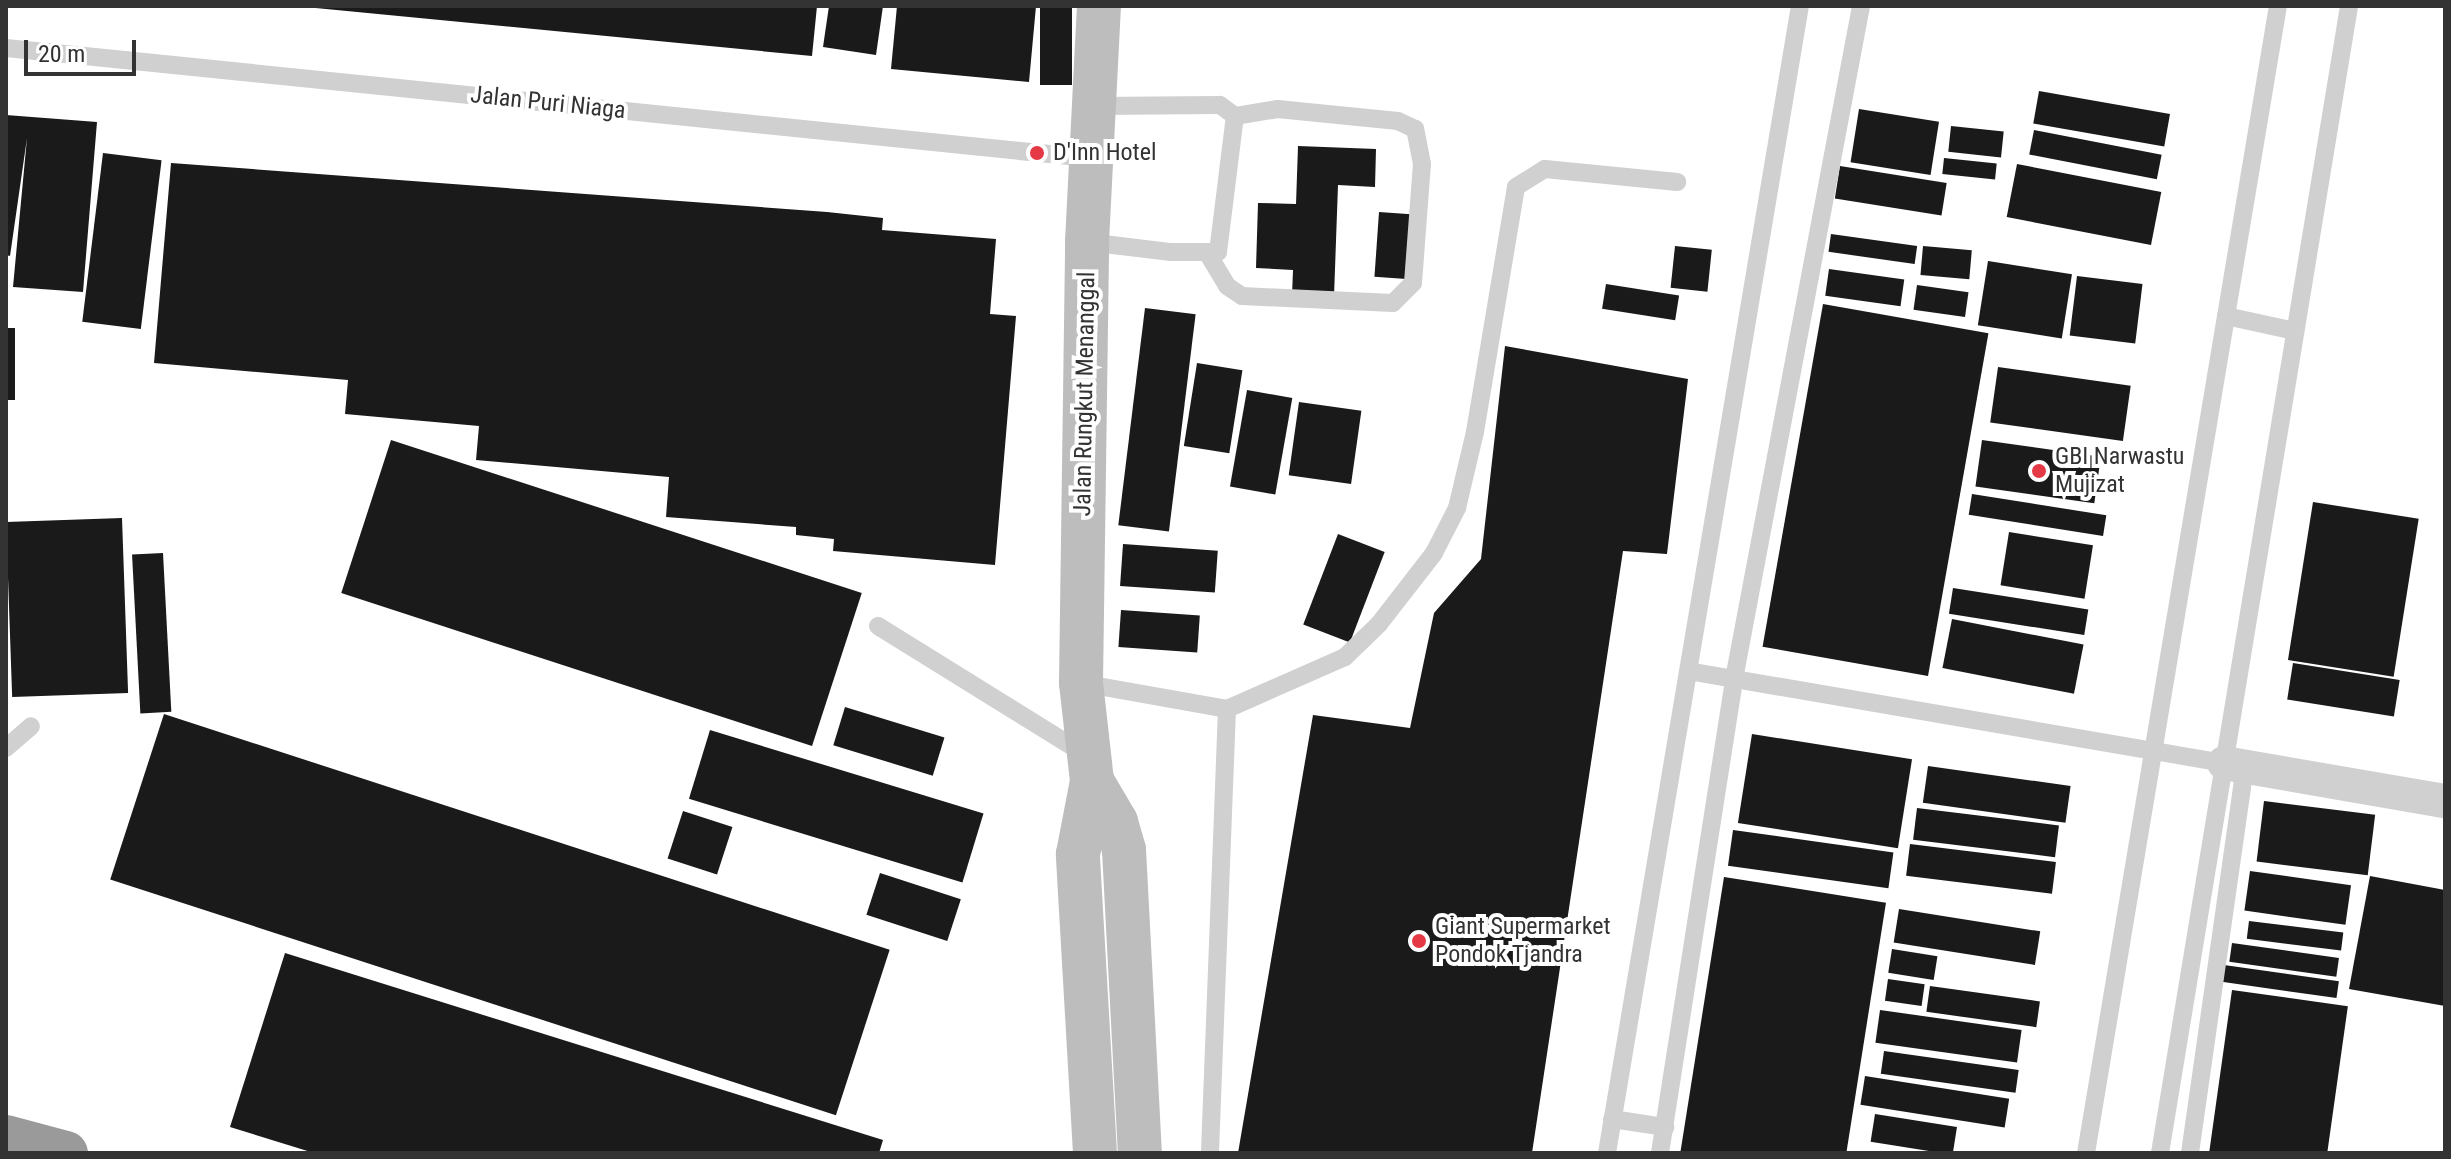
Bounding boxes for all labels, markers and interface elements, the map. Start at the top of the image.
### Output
scale bar [28,24,140,74]
text: 20 m [38,40,85,68]
street label: Jalan Puri Niaga [469,81,627,125]
place label: D'Inn Hotel [1053,139,1156,167]
marker: D'Inn Hotel [1028,144,1046,162]
street label: Jalan Rungkut Menanggal [1068,271,1102,517]
place label: GBI Narwastu Mujizat [2055,443,2184,499]
marker: GBI Narwastu Mujizat [2030,462,2048,480]
place label: Giant Supermarket Pondok Tjandra [1435,913,1611,969]
marker: Giant Supermarket Pondok Tjandra [1410,932,1428,950]

